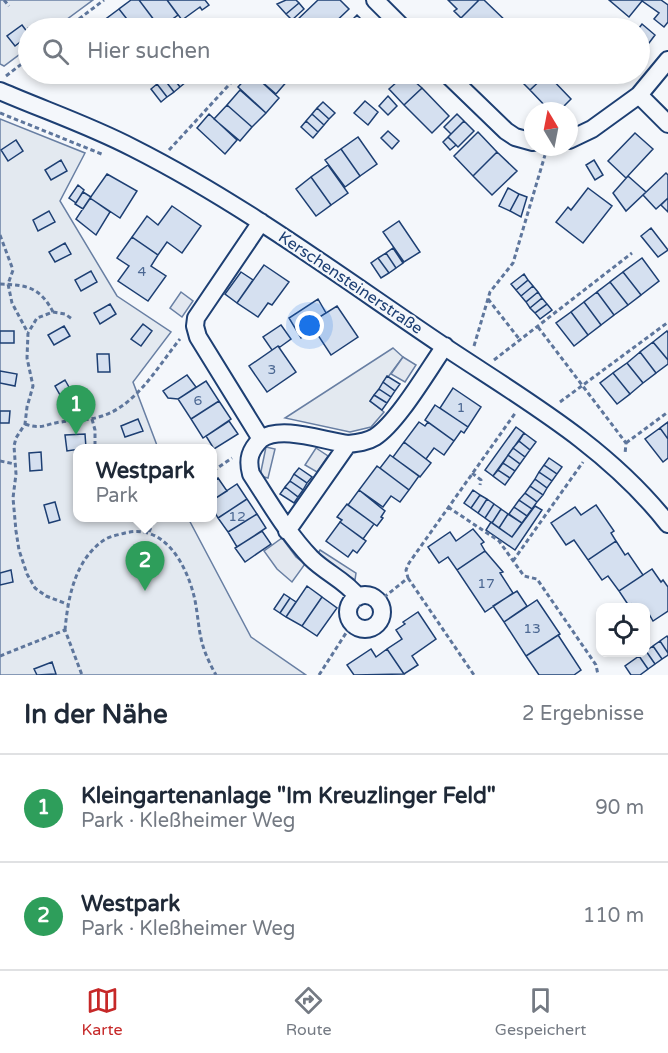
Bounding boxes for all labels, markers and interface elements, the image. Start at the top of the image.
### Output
search box [18,18,650,84]
icon: search [39,35,72,68]
text: Hier suchen [87,38,210,64]
north arrow [524,102,578,156]
street label: Kerschensteinerstraße [274,227,426,339]
house number: 4 [138,263,147,280]
your location [295,311,324,340]
house number: 3 [268,361,276,378]
pin: 1 [56,386,96,435]
house number: 6 [194,392,203,409]
house number: 1 [457,399,465,416]
popup [73,444,217,522]
text: Westpark [95,458,195,484]
text: Park [95,484,138,508]
house number: 12 [228,508,246,525]
pin: 2 [126,542,164,591]
house number: 17 [477,575,495,592]
map controls [596,603,650,657]
button: locate [596,603,650,657]
house number: 13 [523,620,541,637]
text: In der Nähe [24,699,168,730]
text: 2 Ergebnisse [522,702,644,726]
text: Kleingartenanlage "Im Kreuzlinger Feld" [81,783,496,809]
text: 1 [37,796,50,820]
text: 90 m [595,796,644,820]
text: Park · Kleßheimer Weg [81,809,295,833]
text: Westpark [81,891,180,917]
text: 2 [37,904,50,928]
text: 110 m [583,904,644,928]
text: Park · Kleßheimer Weg [81,917,295,941]
tab: Karte [82,984,123,1040]
tab: Route [286,984,332,1040]
tab: Gespeichert [495,984,586,1040]

